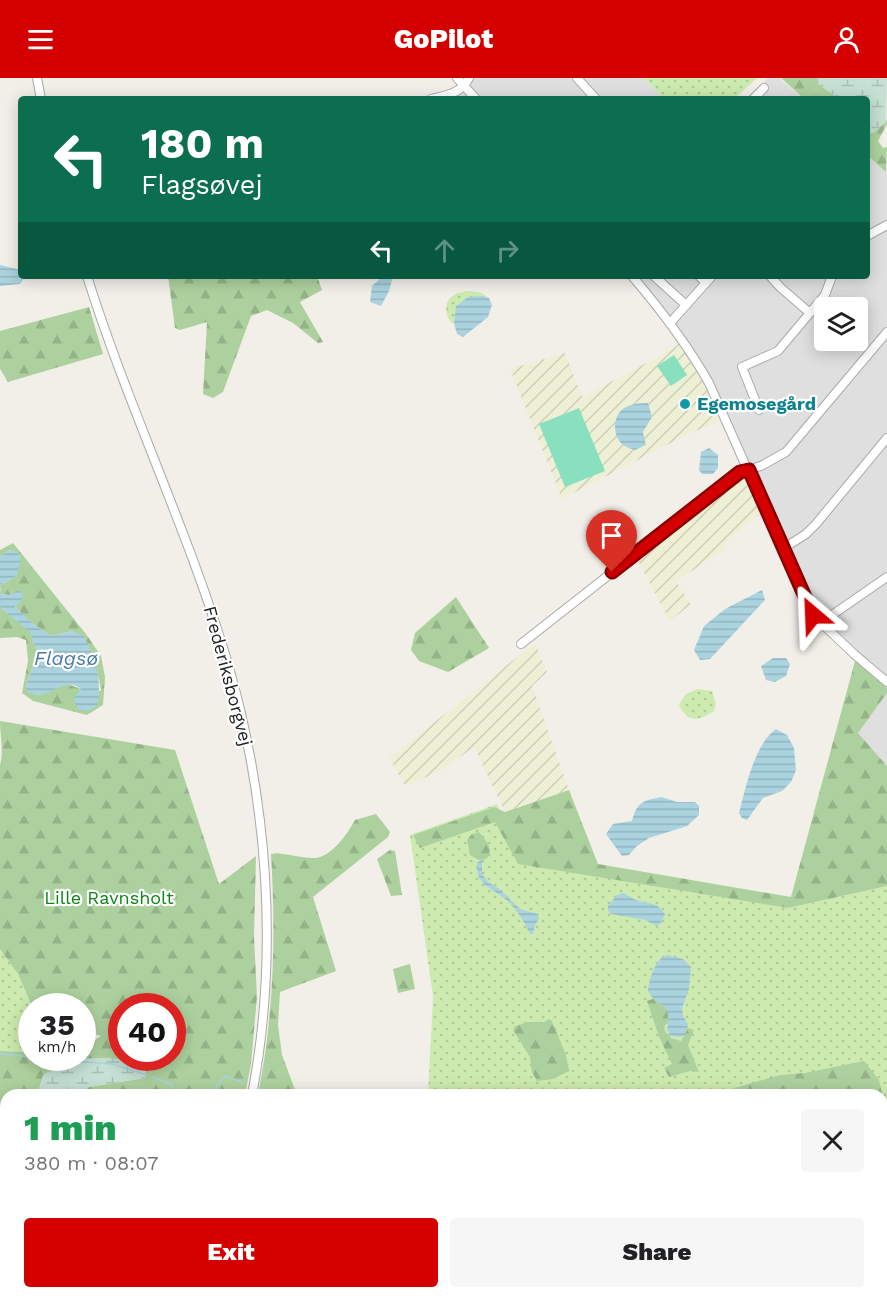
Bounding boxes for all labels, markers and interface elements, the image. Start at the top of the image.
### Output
icon: menu [24,23,57,56]
text: GoPilot [394,23,493,55]
icon: person [830,23,863,56]
text: 180 m [141,119,264,168]
icon: left [42,120,120,198]
text: Flagsøvej [141,169,263,201]
icon: left [365,234,398,267]
icon: ahead [428,234,461,267]
icon: right [491,234,524,267]
map controls [814,297,868,351]
button: layers [814,297,868,351]
place label: Egemosegård [697,393,816,414]
marker: Egemosegård [678,397,692,411]
pin [586,510,637,572]
icon: arrive [595,519,628,552]
position arrow [781,583,845,647]
street label: Frederiksborgvej [200,604,257,748]
water label: Flagsø [34,646,98,670]
park label: Lille Ravnsholt [44,887,174,908]
speed limit sign: 40 [108,993,186,1071]
text: 35 [39,1007,75,1042]
text: km/h [38,1038,76,1056]
text: 1 min [24,1107,117,1149]
button: close [801,1109,864,1172]
text: 380 m · 08:07 [24,1151,158,1175]
button: Exit [24,1218,438,1287]
button: Share [450,1218,864,1287]

